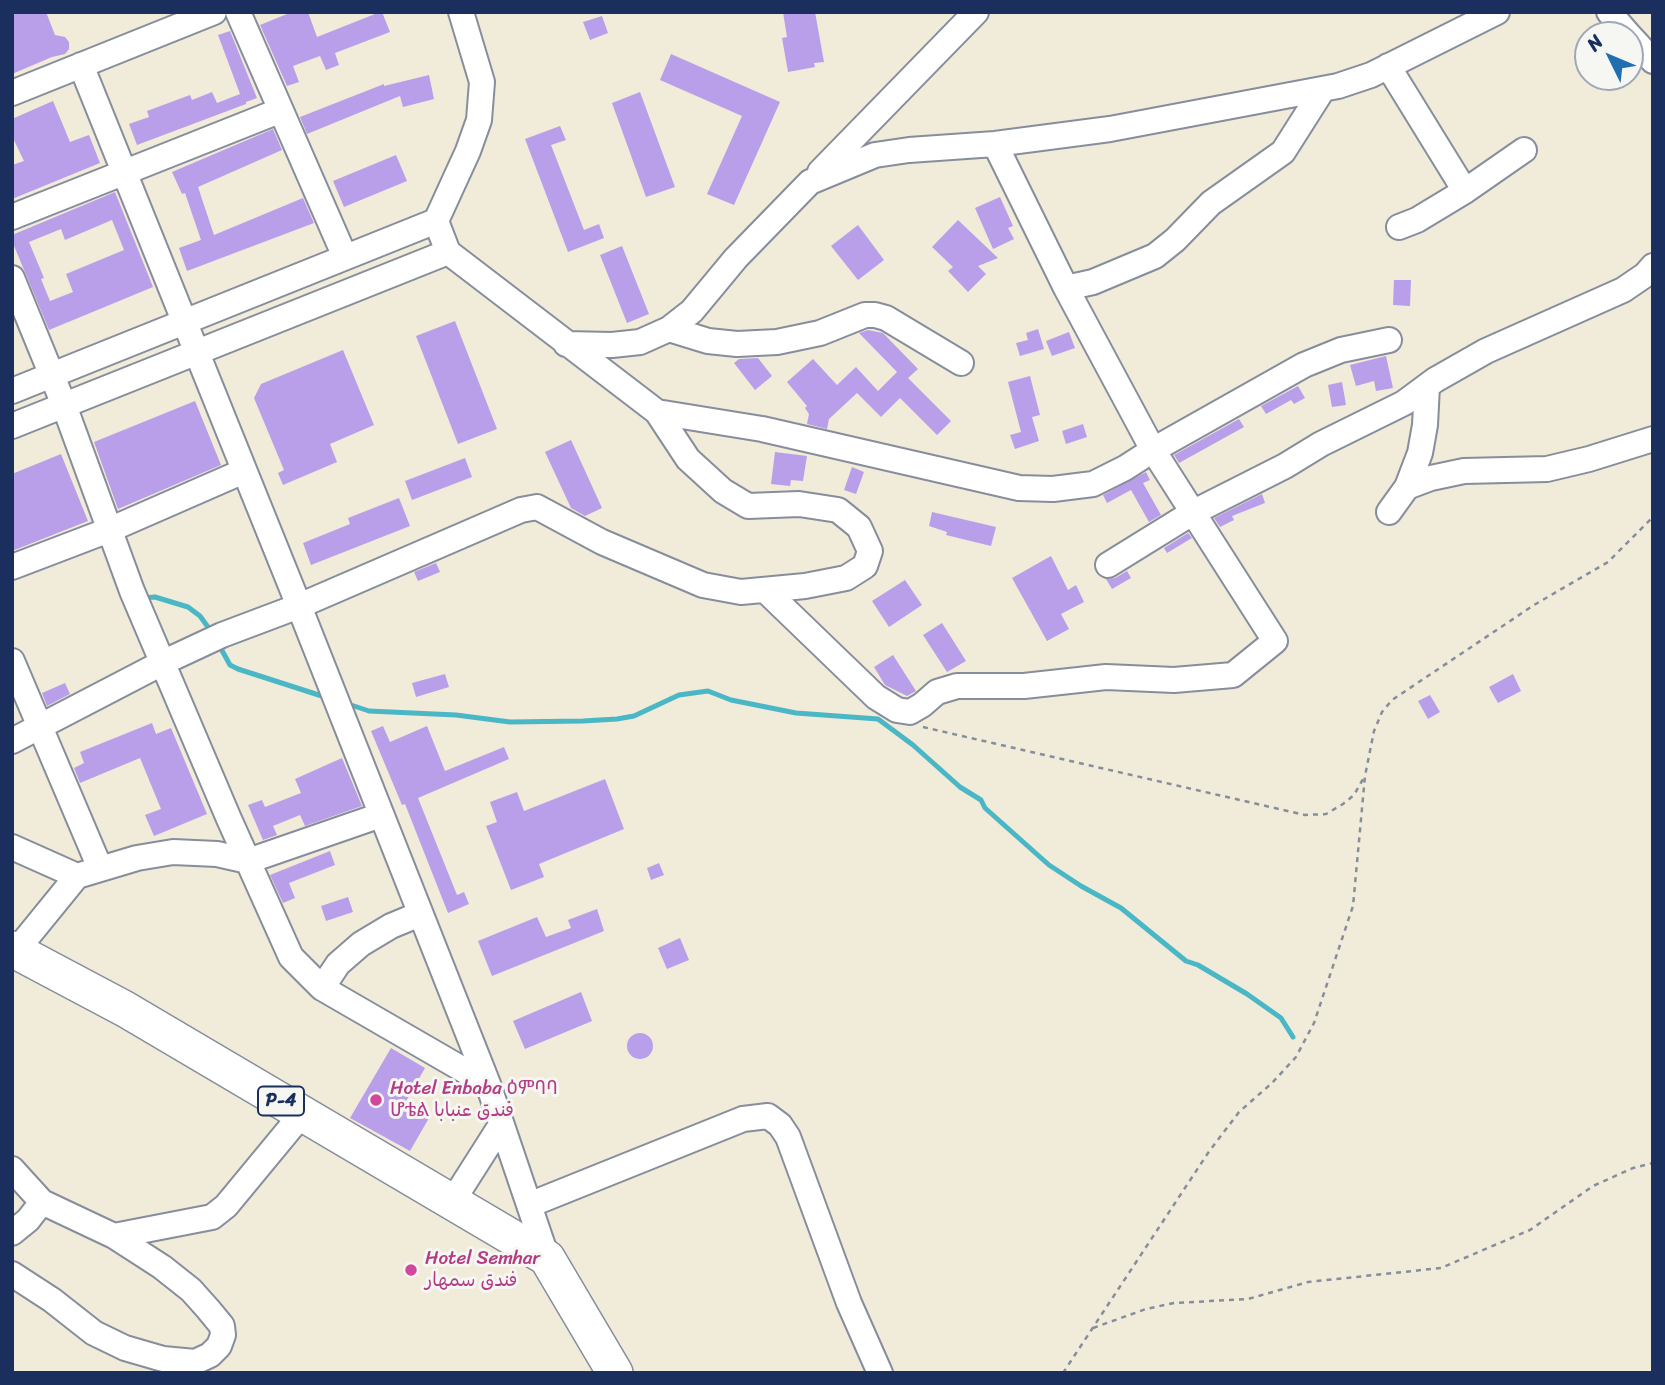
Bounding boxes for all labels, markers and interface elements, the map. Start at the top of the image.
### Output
north arrow [1574,21,1644,91]
text: N [1578,27,1611,59]
place label: Hotel Enbaba ዕምባባ ሆቴል فندق عنبابا [390,1078,558,1122]
road number: P-4 [258,1086,304,1116]
marker: Hotel Enbaba ዕምባባ ሆቴል فندق عنبابا [368,1092,384,1108]
place label: Hotel Semhar فندق سمهار [425,1248,540,1292]
marker: Hotel Semhar فندق سمهار [403,1262,419,1278]

